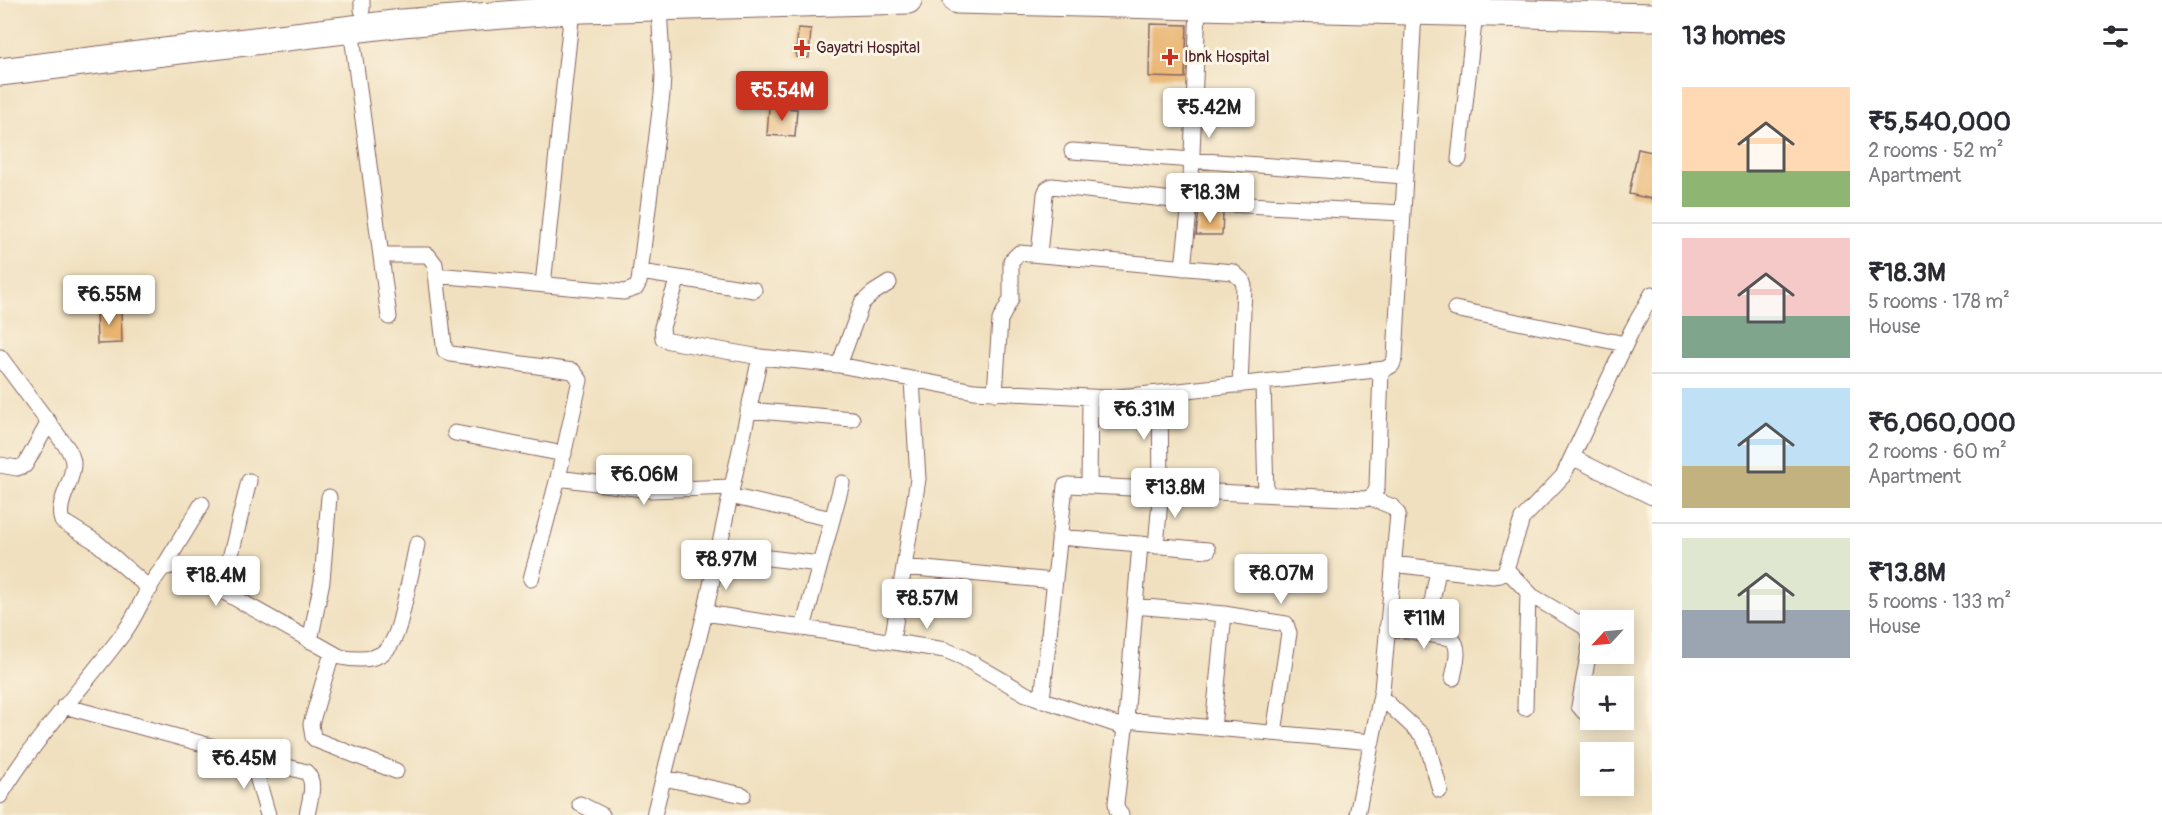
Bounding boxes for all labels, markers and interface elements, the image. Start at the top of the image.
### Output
text: 13 homes [1682,20,1785,52]
icon: filters [2099,20,2132,53]
place label: Gayatri Hospital [816,38,920,58]
marker: Gayatri Hospital [793,39,811,57]
place label: Ibnk Hospital [1184,47,1270,67]
marker: Ibnk Hospital [1161,48,1179,66]
pin: ₹5.54M [733,71,831,122]
text: ₹5.54M [750,78,814,103]
pin: ₹5.42M [1160,88,1258,139]
text: ₹5.42M [1177,95,1241,120]
text: ₹5,540,000 [1868,106,2011,138]
icon: home [1730,111,1802,183]
text: 2 rooms · 52 m² [1868,138,2004,163]
text: Apartment [1868,163,1961,188]
pin: ₹18.3M [1161,173,1259,224]
text: ₹18.3M [1180,180,1240,205]
text: ₹18.3M [1868,257,1946,289]
icon: home [1730,262,1802,334]
pin: ₹6.55M [60,275,158,326]
text: ₹6.55M [77,282,141,307]
text: 5 rooms · 178 m² [1868,289,2010,314]
text: House [1868,314,1920,339]
pin: ₹6.31M [1095,390,1193,441]
text: ₹6.31M [1113,397,1175,422]
text: ₹6,060,000 [1868,407,2016,439]
icon: home [1730,412,1802,484]
text: 2 rooms · 60 m² [1868,439,2007,464]
pin: ₹6.06M [595,455,693,506]
text: ₹6.06M [610,462,678,487]
text: Apartment [1868,464,1961,489]
pin: ₹13.8M [1126,468,1224,519]
text: ₹13.8M [1145,475,1205,500]
pin: ₹8.97M [677,540,775,591]
text: ₹8.97M [695,547,757,572]
pin: ₹8.07M [1232,554,1330,605]
pin: ₹18.4M [167,556,265,607]
text: ₹13.8M [1868,557,1946,589]
text: ₹8.07M [1248,561,1314,586]
icon: home [1730,562,1802,634]
text: ₹18.4M [186,563,246,588]
pin: ₹8.57M [878,579,976,630]
text: ₹8.57M [896,586,958,611]
text: 5 rooms · 133 m² [1868,589,2011,614]
pin: ₹11M [1388,599,1460,650]
text: ₹11M [1403,606,1445,631]
north arrow [1580,610,1634,664]
map controls [1580,610,1634,796]
text: House [1868,614,1920,639]
button: + [1580,676,1634,730]
pin: ₹6.45M [195,739,293,790]
button: − [1580,742,1634,796]
text: ₹6.45M [212,746,276,771]

